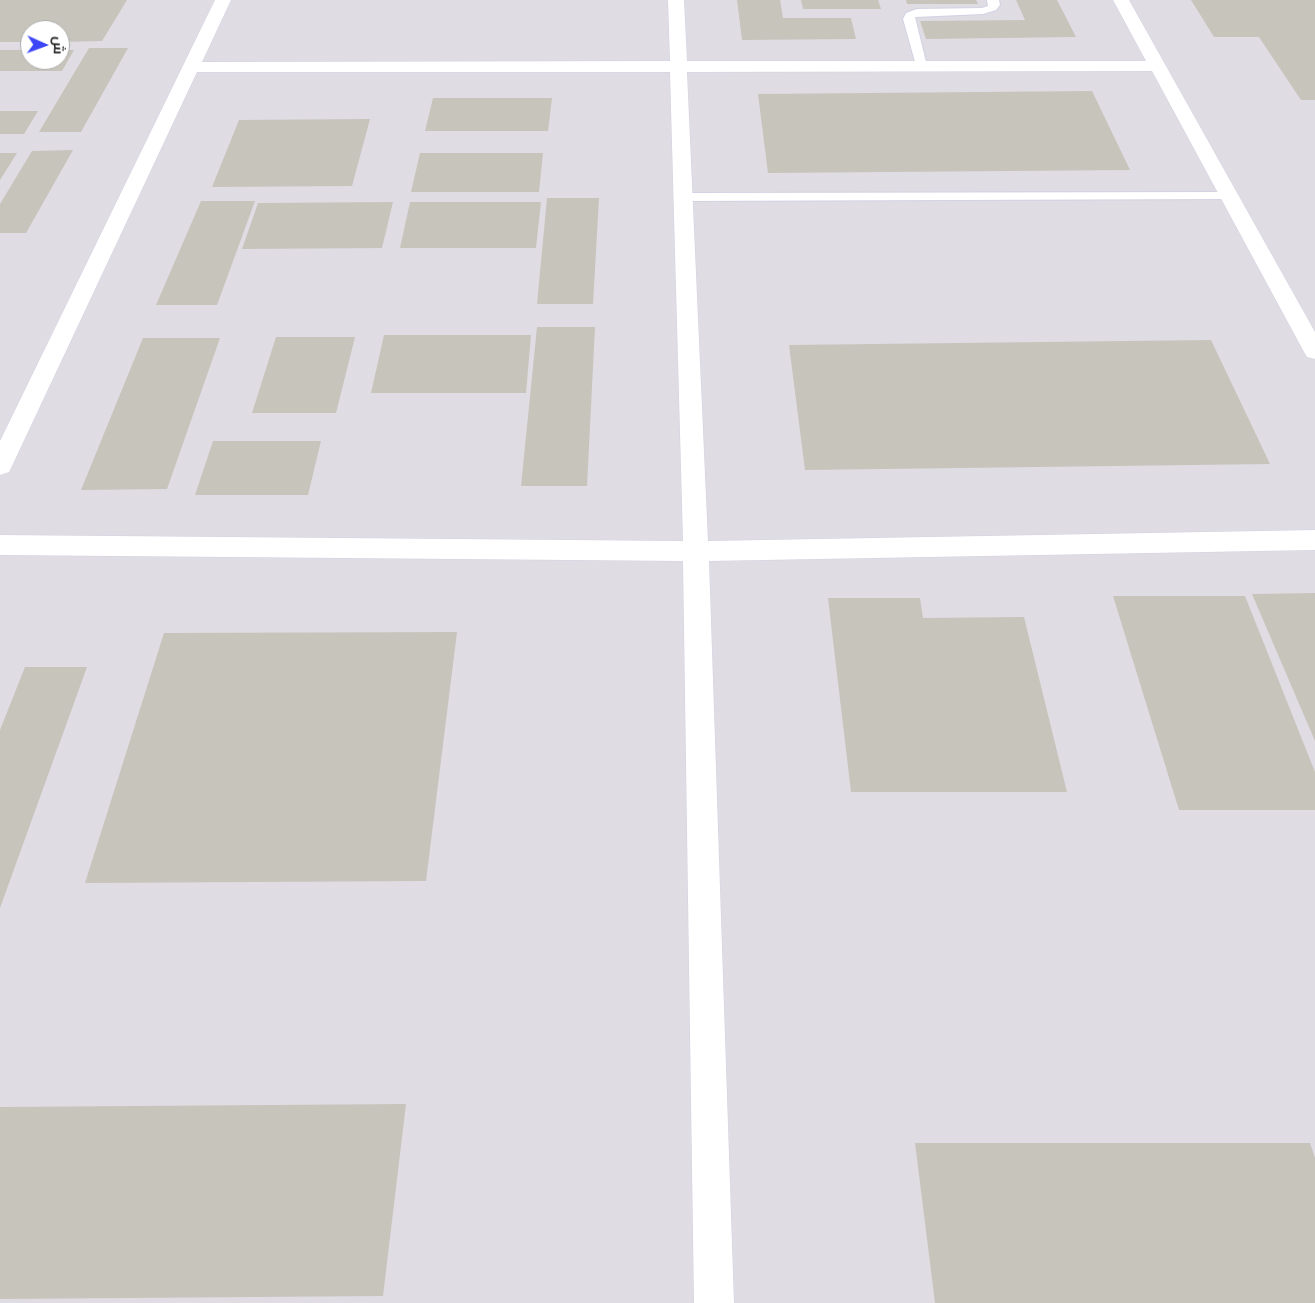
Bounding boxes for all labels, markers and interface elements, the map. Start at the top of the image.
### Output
north arrow [20,20,70,70]
text: ش [51,36,67,55]

